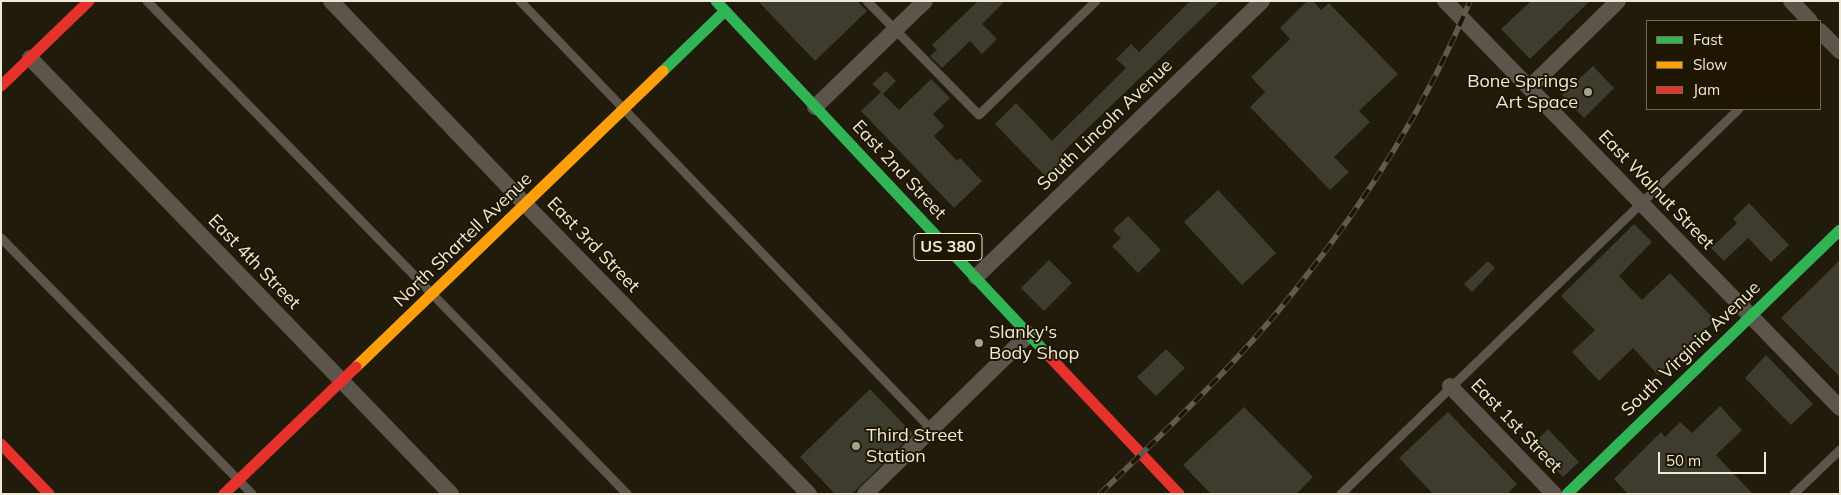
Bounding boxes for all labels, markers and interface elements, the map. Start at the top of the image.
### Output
legend [1646,20,1821,110]
text: Fast [1693,30,1723,49]
street label: South Lincoln Avenue [1033,55,1177,195]
text: Slow [1693,55,1727,74]
place label: Bone Springs Art Space [1467,71,1578,114]
text: Jam [1693,80,1720,99]
marker: Bone Springs Art Space [1582,86,1594,98]
street label: East 2nd Street [848,116,950,224]
street label: East Walnut Street [1594,126,1718,254]
street label: North Shartell Avenue [389,168,537,312]
street label: East 3rd Street [542,193,644,297]
street label: East 4th Street [203,210,305,314]
road number: US 380 [914,233,982,260]
street label: South Virginia Avenue [1617,277,1765,421]
place label: Slanky's Body Shop [989,322,1079,364]
marker: Slanky's Body Shop [973,337,985,349]
street label: East 1st Street [1466,375,1566,477]
place label: Third Street Station [866,425,963,468]
marker: Third Street Station [850,440,862,452]
scale bar [1661,442,1768,474]
text: 50 m [1666,451,1701,470]

